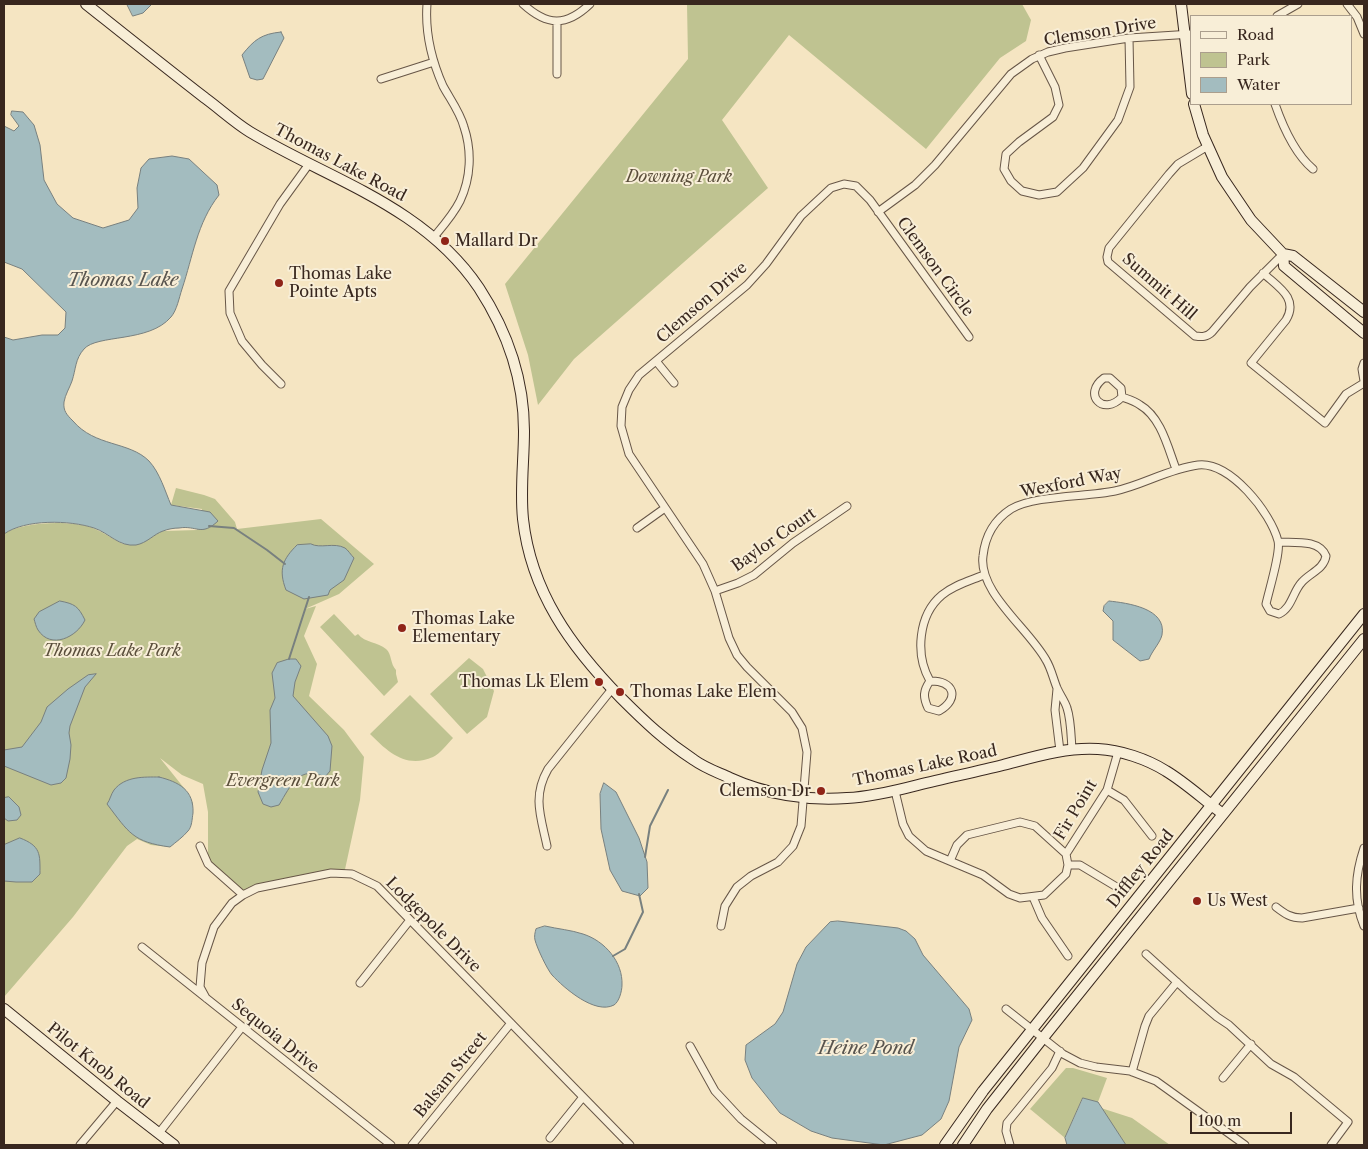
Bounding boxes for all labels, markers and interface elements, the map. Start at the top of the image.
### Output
street label: Clemson Drive [1042,14,1158,50]
legend [1190,15,1353,105]
text: Road [1237,25,1274,44]
text: Park [1237,50,1270,69]
text: Water [1237,75,1280,94]
street label: Thomas Lake Road [271,120,409,206]
park label: Downing Park [626,167,732,187]
street label: Clemson Circle [893,214,977,320]
place label: Mallard Dr [455,231,538,251]
marker: Mallard Dr [439,235,451,247]
street label: Summit Hill [1118,250,1200,324]
street label: Clemson Drive [653,258,751,348]
place label: Thomas Lake Pointe Apts [289,264,392,302]
water label: Thomas Lake [67,270,179,292]
marker: Thomas Lake Pointe Apts [273,277,285,289]
street label: Wexford Way [1019,464,1123,502]
street label: Baylor Court [728,504,820,576]
place label: Thomas Lake Elementary [412,609,515,647]
marker: Thomas Lake Elementary [396,622,408,634]
park label: Thomas Lake Park [43,641,181,661]
place label: Thomas Lk Elem [459,672,589,692]
marker: Thomas Lk Elem [593,676,605,688]
place label: Thomas Lake Elem [630,682,777,702]
marker: Thomas Lake Elem [614,686,626,698]
street label: Thomas Lake Road [851,741,999,791]
park label: Evergreen Park [226,771,340,791]
street label: Fir Point [1051,776,1101,844]
place label: Clemson Dr [719,781,811,801]
marker: Clemson Dr [815,785,827,797]
street label: Diffley Road [1104,826,1178,912]
street label: Lodgepole Drive [381,873,485,977]
place label: Us West [1207,891,1268,911]
marker: Us West [1191,895,1203,907]
street label: Sequoia Drive [227,995,323,1077]
street label: Pilot Knob Road [43,1019,153,1113]
street label: Balsam Street [411,1028,491,1122]
water label: Heine Pond [818,1038,914,1060]
scale bar [1193,1102,1296,1134]
text: 100 m [1198,1111,1241,1130]

